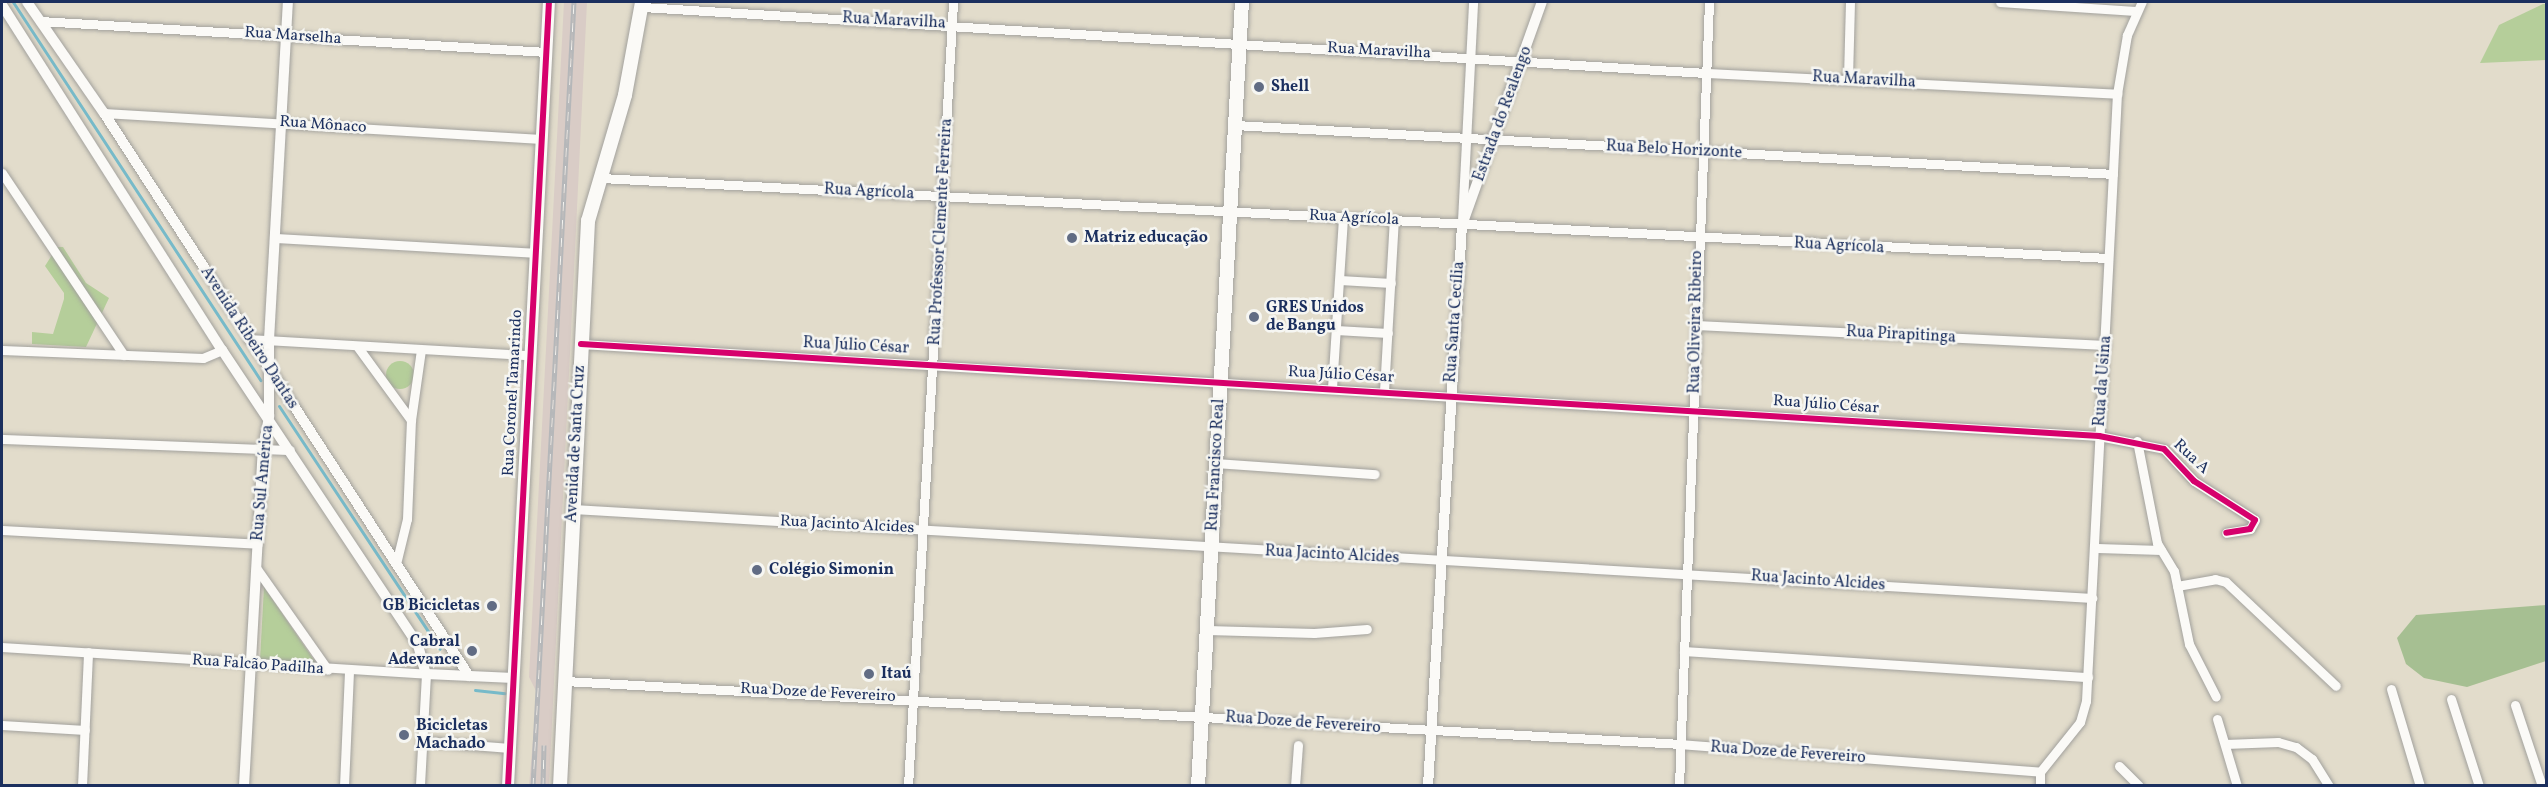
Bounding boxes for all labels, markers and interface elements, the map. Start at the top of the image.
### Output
street label: Rua Maravilha [842,9,946,33]
street label: Rua Marselha [244,23,342,49]
street label: Rua Maravilha [1327,39,1431,63]
street label: Estrada do Realengo [1470,44,1536,184]
street label: Rua Maravilha [1812,68,1916,92]
place label: Shell [1271,77,1309,97]
marker: Shell [1252,80,1266,94]
street label: Rua Mônaco [279,112,367,138]
street label: Rua Professor Clemente Ferreira [925,118,957,346]
street label: Rua Belo Horizonte [1605,137,1743,163]
street label: Rua Agrícola [823,180,915,204]
street label: Rua Agrícola [1308,206,1400,230]
place label: Matriz educação [1084,228,1208,248]
marker: Matriz educação [1065,231,1079,245]
street label: Rua Agrícola [1793,234,1885,258]
street label: Rua Oliveira Ribeiro [1685,250,1707,394]
street label: Rua Santa Cecília [1441,261,1469,383]
street label: Avenida Ribeiro Dantas [196,263,302,413]
place label: GRES Unidos de Bangu [1266,298,1364,336]
street label: Rua Coronel Tamarindo [499,309,527,477]
marker: GRES Unidos de Bangu [1247,310,1261,324]
street label: Rua Pirapitinga [1846,323,1956,347]
street label: Rua Júlio César [802,334,910,358]
street label: Rua da Usina [2090,335,2116,427]
street label: Rua Júlio César [1287,363,1395,387]
street label: Avenida de Santa Cruz [562,365,590,523]
street label: Rua Júlio César [1772,392,1880,418]
street label: Rua Francisco Real [1203,398,1229,532]
street label: Rua Sul América [248,424,278,542]
street label: Rua A [2169,436,2213,478]
street label: Rua Jacinto Alcides [779,512,915,538]
street label: Rua Jacinto Alcides [1264,542,1400,568]
place label: Colégio Simonin [769,560,894,580]
marker: Colégio Simonin [750,563,764,577]
street label: Rua Jacinto Alcides [1750,567,1886,595]
place label: GB Bicicletas [383,596,480,616]
marker: GB Bicicletas [485,599,499,613]
place label: Cabral Adevance [388,632,460,670]
marker: Cabral Adevance [465,644,479,658]
street label: Rua Falcão Padilha [191,651,325,679]
place label: Itaú [881,664,912,684]
marker: Itaú [862,667,876,681]
street label: Rua Doze de Fevereiro [740,679,896,707]
street label: Rua Doze de Fevereiro [1225,708,1381,738]
place label: Bicicletas Machado [416,716,488,754]
marker: Bicicletas Machado [397,728,411,742]
street label: Rua Doze de Fevereiro [1710,738,1866,768]

